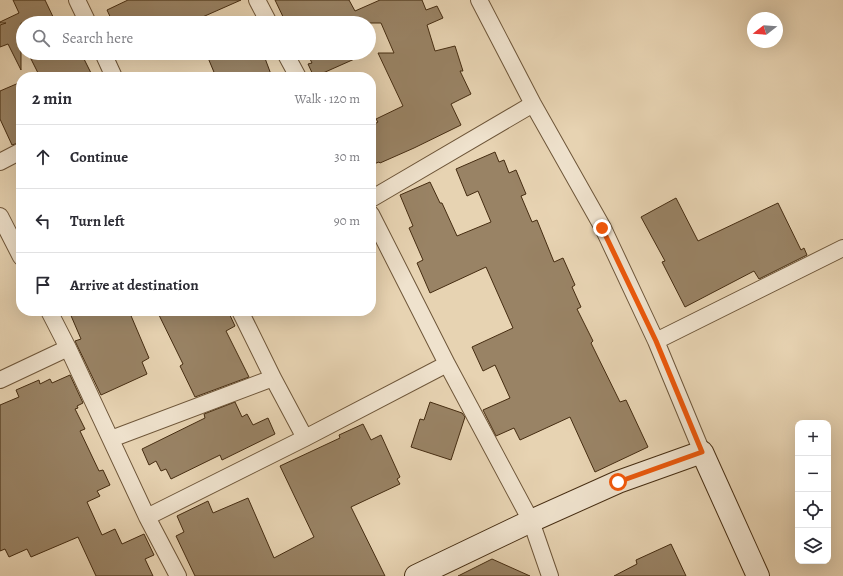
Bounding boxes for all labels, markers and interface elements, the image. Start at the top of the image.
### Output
north arrow [747,12,783,48]
search box [16,16,376,60]
icon: search [30,27,52,49]
text: Search here [62,28,133,48]
text: 2 min [32,87,72,110]
text: Walk · 120 m [295,90,360,107]
icon: ahead [32,146,54,168]
text: Continue [70,147,128,167]
text: 30 m [334,148,360,165]
icon: left [32,210,54,232]
text: Turn left [70,211,125,231]
text: 90 m [334,212,360,229]
route end [593,219,611,237]
icon: arrive [32,274,54,296]
text: Arrive at destination [70,275,199,295]
map controls [795,420,831,564]
button: + [795,420,831,456]
button: − [795,456,831,492]
route start [609,473,627,491]
button: locate [795,492,831,528]
button: layers [795,528,831,564]

